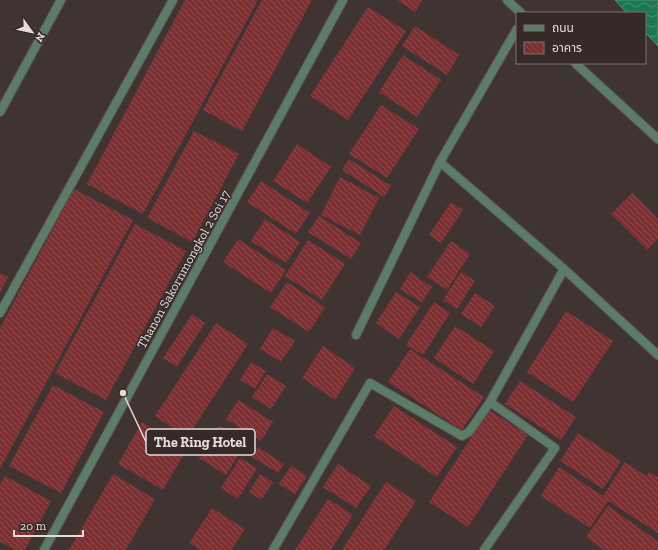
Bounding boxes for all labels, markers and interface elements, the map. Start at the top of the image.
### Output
north arrow [12,12,52,52]
legend [516,12,646,64]
text: ถนน [552,21,574,35]
text: N [32,30,48,45]
text: อาคาร [552,41,582,55]
street label: Thanon Sakornmongkol 2 Soi 17 [134,188,233,351]
callout: The Ring Hotel [146,429,255,455]
text: The Ring Hotel [154,434,246,451]
scale bar [14,512,83,538]
text: 20 m [20,519,47,533]

